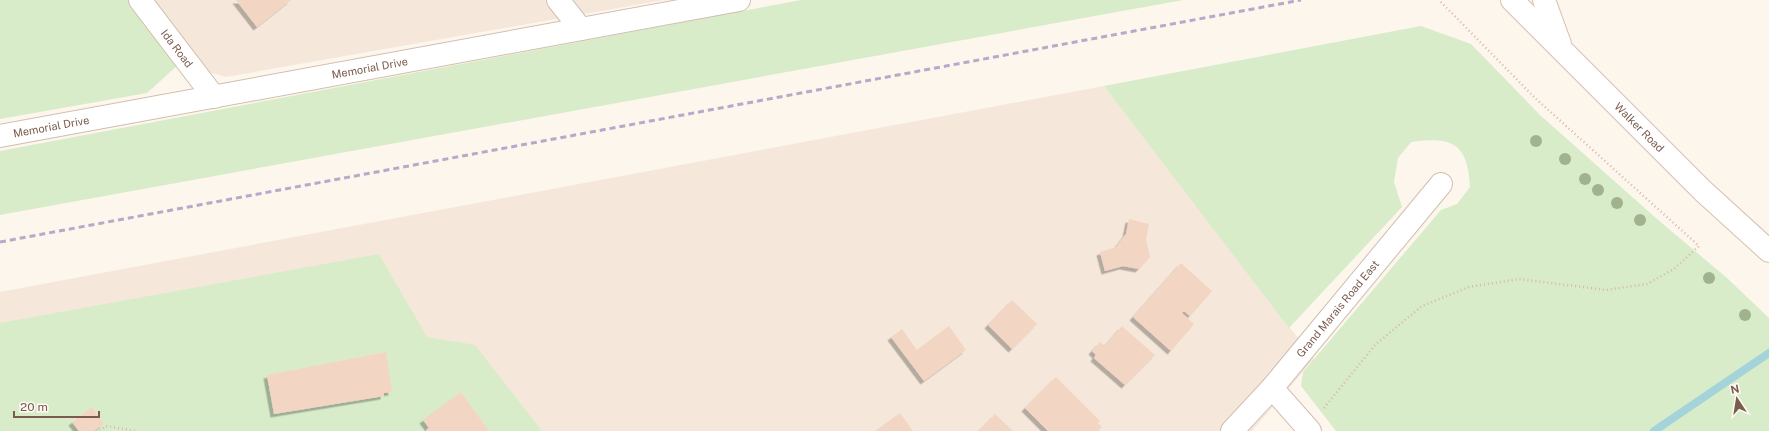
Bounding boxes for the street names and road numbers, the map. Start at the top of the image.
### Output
street label: Ida Road [159,27,195,70]
street label: Memorial Drive [331,55,409,81]
street label: Walker Road [1612,100,1666,154]
street label: Memorial Drive [12,114,90,139]
street label: Grand Marais Road East [1294,258,1381,360]

